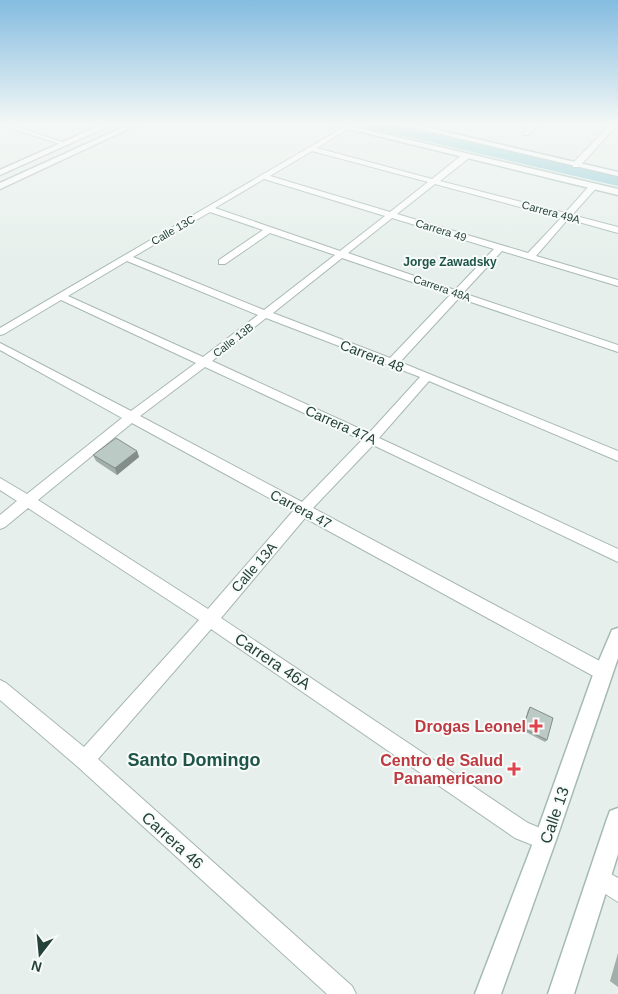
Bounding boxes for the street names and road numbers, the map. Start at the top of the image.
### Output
street label: Carrera 49A [521,198,582,226]
street label: Calle 13C [149,213,197,247]
street label: Carrera 49 [414,217,468,243]
street label: Carrera 48A [412,273,473,304]
street label: Calle 13B [211,321,255,359]
street label: Carrera 48 [338,337,406,376]
street label: Carrera 47A [303,402,380,448]
street label: Carrera 47 [268,486,334,532]
street label: Calle 13A [228,538,280,595]
street label: Carrera 46A [232,630,314,693]
street label: Calle 13 [537,785,572,846]
street label: Carrera 46 [139,808,207,872]

